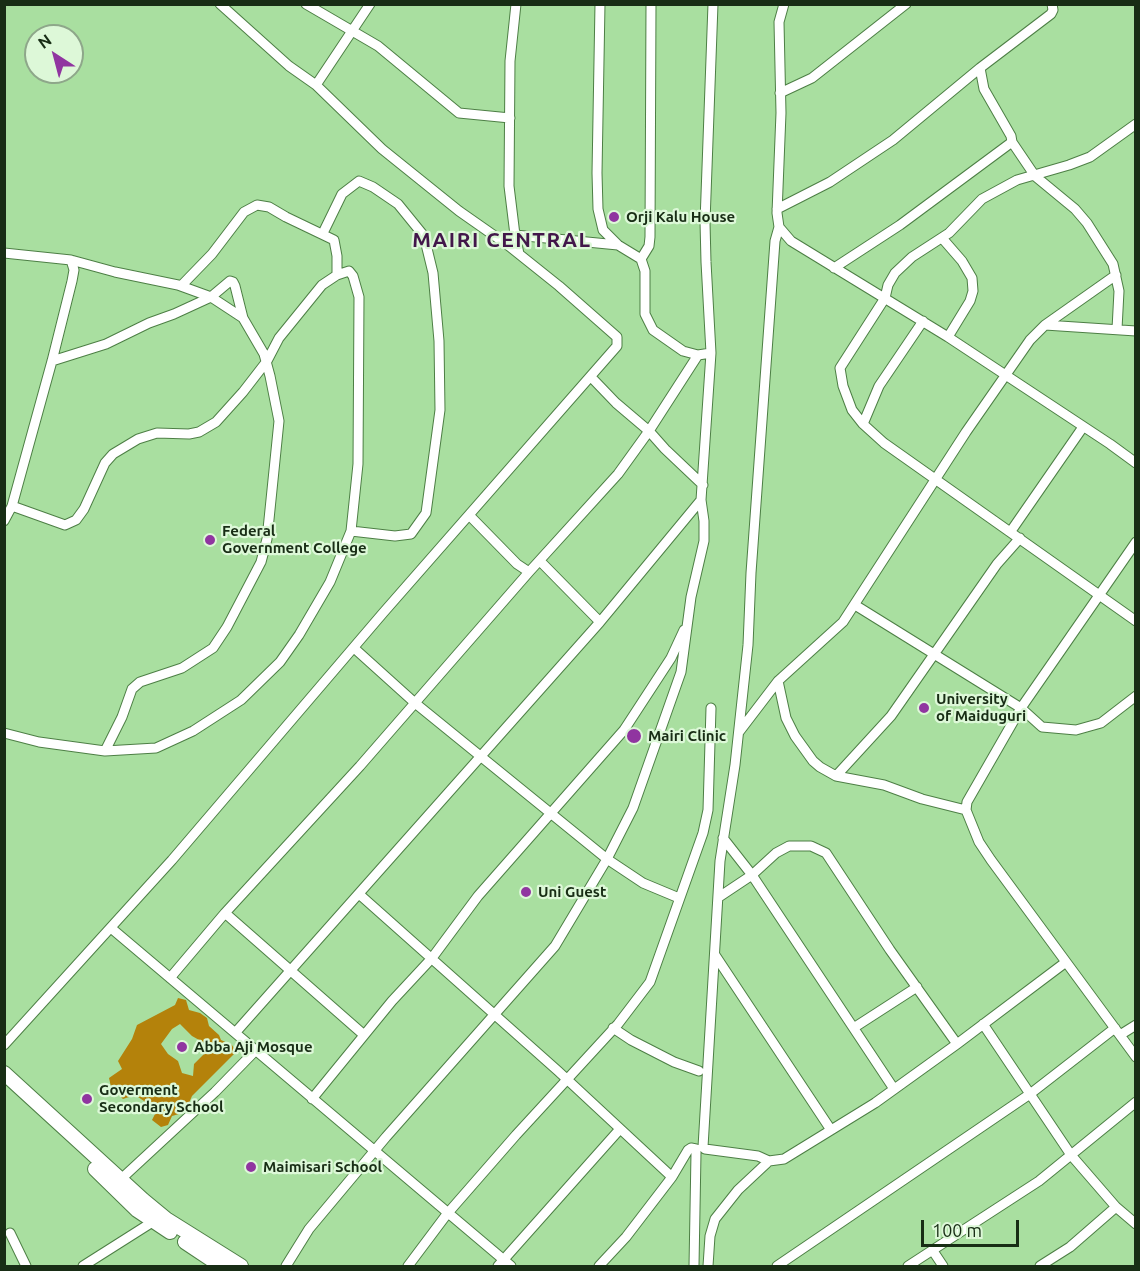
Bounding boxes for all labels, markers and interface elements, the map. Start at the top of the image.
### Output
north arrow [24,24,84,84]
text: N [34,30,55,52]
place label: Orji Kalu House [626,208,735,226]
marker: Orji Kalu House [607,210,621,224]
district label: MAIRI CENTRAL [412,227,592,253]
place label: Federal Government College [222,522,367,557]
marker: Federal Government College [203,533,217,547]
place label: University of Maiduguri [936,690,1026,725]
marker: University of Maiduguri [917,701,931,715]
marker: Mairi Clinic [625,727,643,745]
place label: Mairi Clinic [648,727,726,745]
place label: Uni Guest [538,883,606,901]
marker: Uni Guest [519,885,533,899]
place label: Abba Aji Mosque [194,1038,313,1056]
marker: Abba Aji Mosque [175,1040,189,1054]
place label: Goverment Secondary School [99,1081,224,1116]
marker: Goverment Secondary School [80,1092,94,1106]
place label: Maimisari School [263,1158,382,1176]
marker: Maimisari School [244,1160,258,1174]
scale bar [924,1208,1022,1246]
text: 100 m [932,1220,982,1240]

